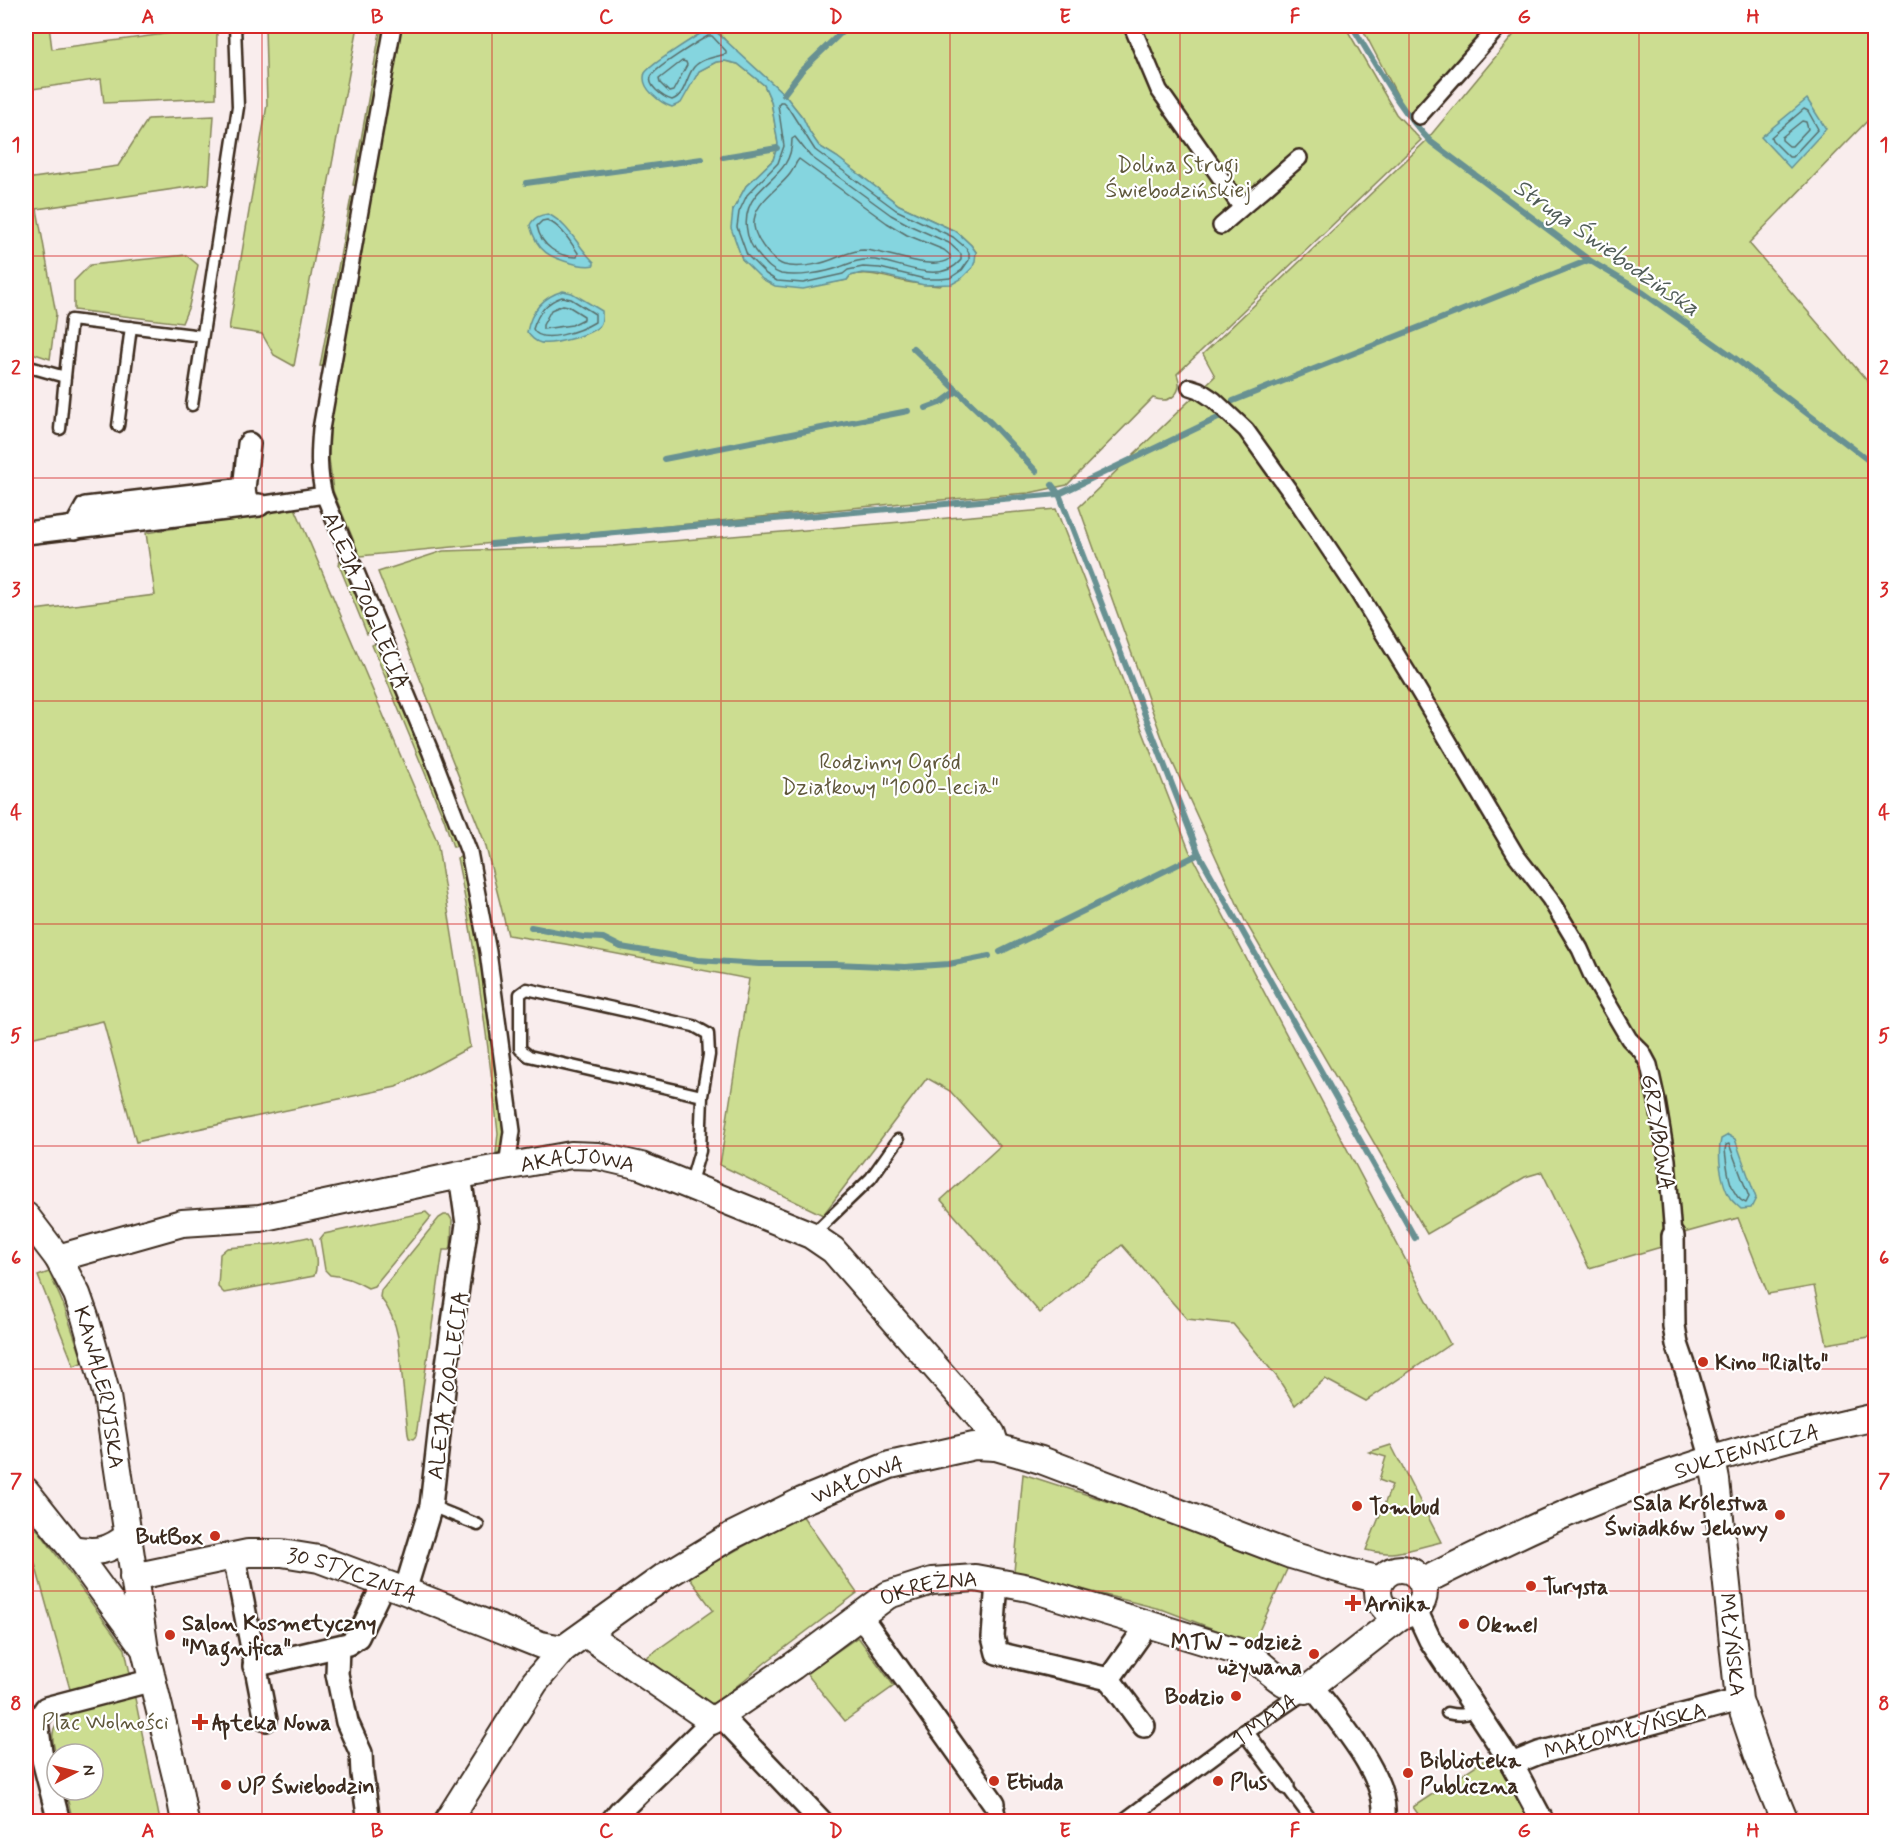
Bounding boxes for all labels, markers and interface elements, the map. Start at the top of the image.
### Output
text: A [141,4,155,31]
text: B [371,4,384,31]
text: C [599,4,614,31]
text: D [829,4,843,31]
text: E [1059,4,1071,31]
text: F [1290,4,1301,31]
text: G [1517,4,1531,31]
text: H [1746,4,1760,31]
text: 1 [12,132,20,159]
text: 1 [1880,132,1888,159]
park label: Dolina Strugi Świebodzińskiej [1105,152,1251,205]
water label: Struga Świebodzińska [1507,172,1705,324]
text: 2 [11,355,21,382]
text: 2 [1879,355,1889,382]
street label: ALEJA 700-LECIA [315,508,415,694]
text: 3 [11,577,21,604]
text: 3 [1879,577,1889,604]
park label: Rodzinny Ogród Działkowy "1000-lecia" [781,749,999,802]
text: 4 [10,800,22,827]
text: 4 [1878,800,1890,827]
text: 5 [10,1023,22,1050]
text: 5 [1878,1023,1890,1050]
street label: GRZYBOWA [1634,1072,1680,1193]
street label: AKACJOWA [518,1142,638,1180]
text: 6 [11,1245,21,1272]
text: 6 [1879,1245,1889,1272]
street label: ALEJA 700-LECIA [422,1289,476,1481]
street label: KAWALERYJSKA [66,1303,130,1471]
place label: Kino "Rialto" [1715,1350,1828,1378]
marker: Kino "Rialto" [1696,1355,1710,1369]
street label: SUKIENNICZA [1671,1419,1823,1487]
street label: WAŁOWA [807,1450,907,1512]
text: 7 [10,1468,22,1495]
text: 7 [1878,1468,1890,1495]
place label: Sala Królestwa Świadków Jehowy [1605,1490,1768,1543]
place label: Tombud [1369,1494,1440,1522]
marker: Tombud [1350,1499,1364,1513]
marker: Sala Królestwa Świadków Jehowy [1773,1508,1787,1522]
place label: ButBox [136,1524,203,1552]
marker: ButBox [208,1529,222,1543]
street label: 30 STYCZNIA [285,1542,421,1610]
street label: OKRĘŻNA [874,1566,978,1613]
place label: Turysta [1543,1574,1608,1602]
marker: Turysta [1524,1579,1538,1593]
place label: Arnika [1365,1591,1430,1619]
street label: MŁYŃSKA [1712,1592,1751,1698]
marker: Arnika [1346,1596,1360,1610]
place label: Salon Kosmetyczny "Magnifica" [182,1610,376,1667]
place label: Okmel [1476,1612,1538,1640]
marker: Okmel [1457,1617,1471,1631]
marker: Salon Kosmetyczny "Magnifica" [163,1628,177,1642]
place label: MTW - odzież używana [1171,1629,1302,1683]
marker: MTW - odzież używana [1307,1647,1321,1661]
place label: Bodzio [1165,1684,1225,1712]
street label: 1 MAJA [1227,1688,1304,1753]
marker: Bodzio [1229,1689,1243,1703]
text: 8 [10,1691,22,1718]
text: 8 [1878,1691,1890,1718]
street label: MAŁOMŁYŃSKA [1541,1697,1710,1767]
park label: Plac Wolności [41,1709,169,1737]
place label: Apteka Nowa [212,1710,332,1740]
marker: Apteka Nowa [193,1715,207,1729]
north arrow [45,1742,105,1802]
place label: Biblioteka Publiczna [1420,1748,1522,1801]
text: N [77,1764,99,1777]
marker: Biblioteka Publiczna [1401,1766,1415,1780]
place label: Etiuda [1006,1769,1064,1797]
place label: Plus [1230,1769,1268,1797]
place label: UP Świebodzin [238,1772,375,1801]
marker: Etiuda [987,1774,1001,1788]
marker: Plus [1211,1774,1225,1788]
marker: UP Świebodzin [219,1778,233,1792]
text: A [141,1818,155,1845]
text: B [371,1818,384,1845]
text: C [599,1818,614,1845]
text: D [829,1818,843,1845]
text: E [1059,1818,1071,1845]
text: F [1290,1818,1301,1845]
text: G [1517,1818,1531,1845]
text: H [1746,1818,1760,1845]

